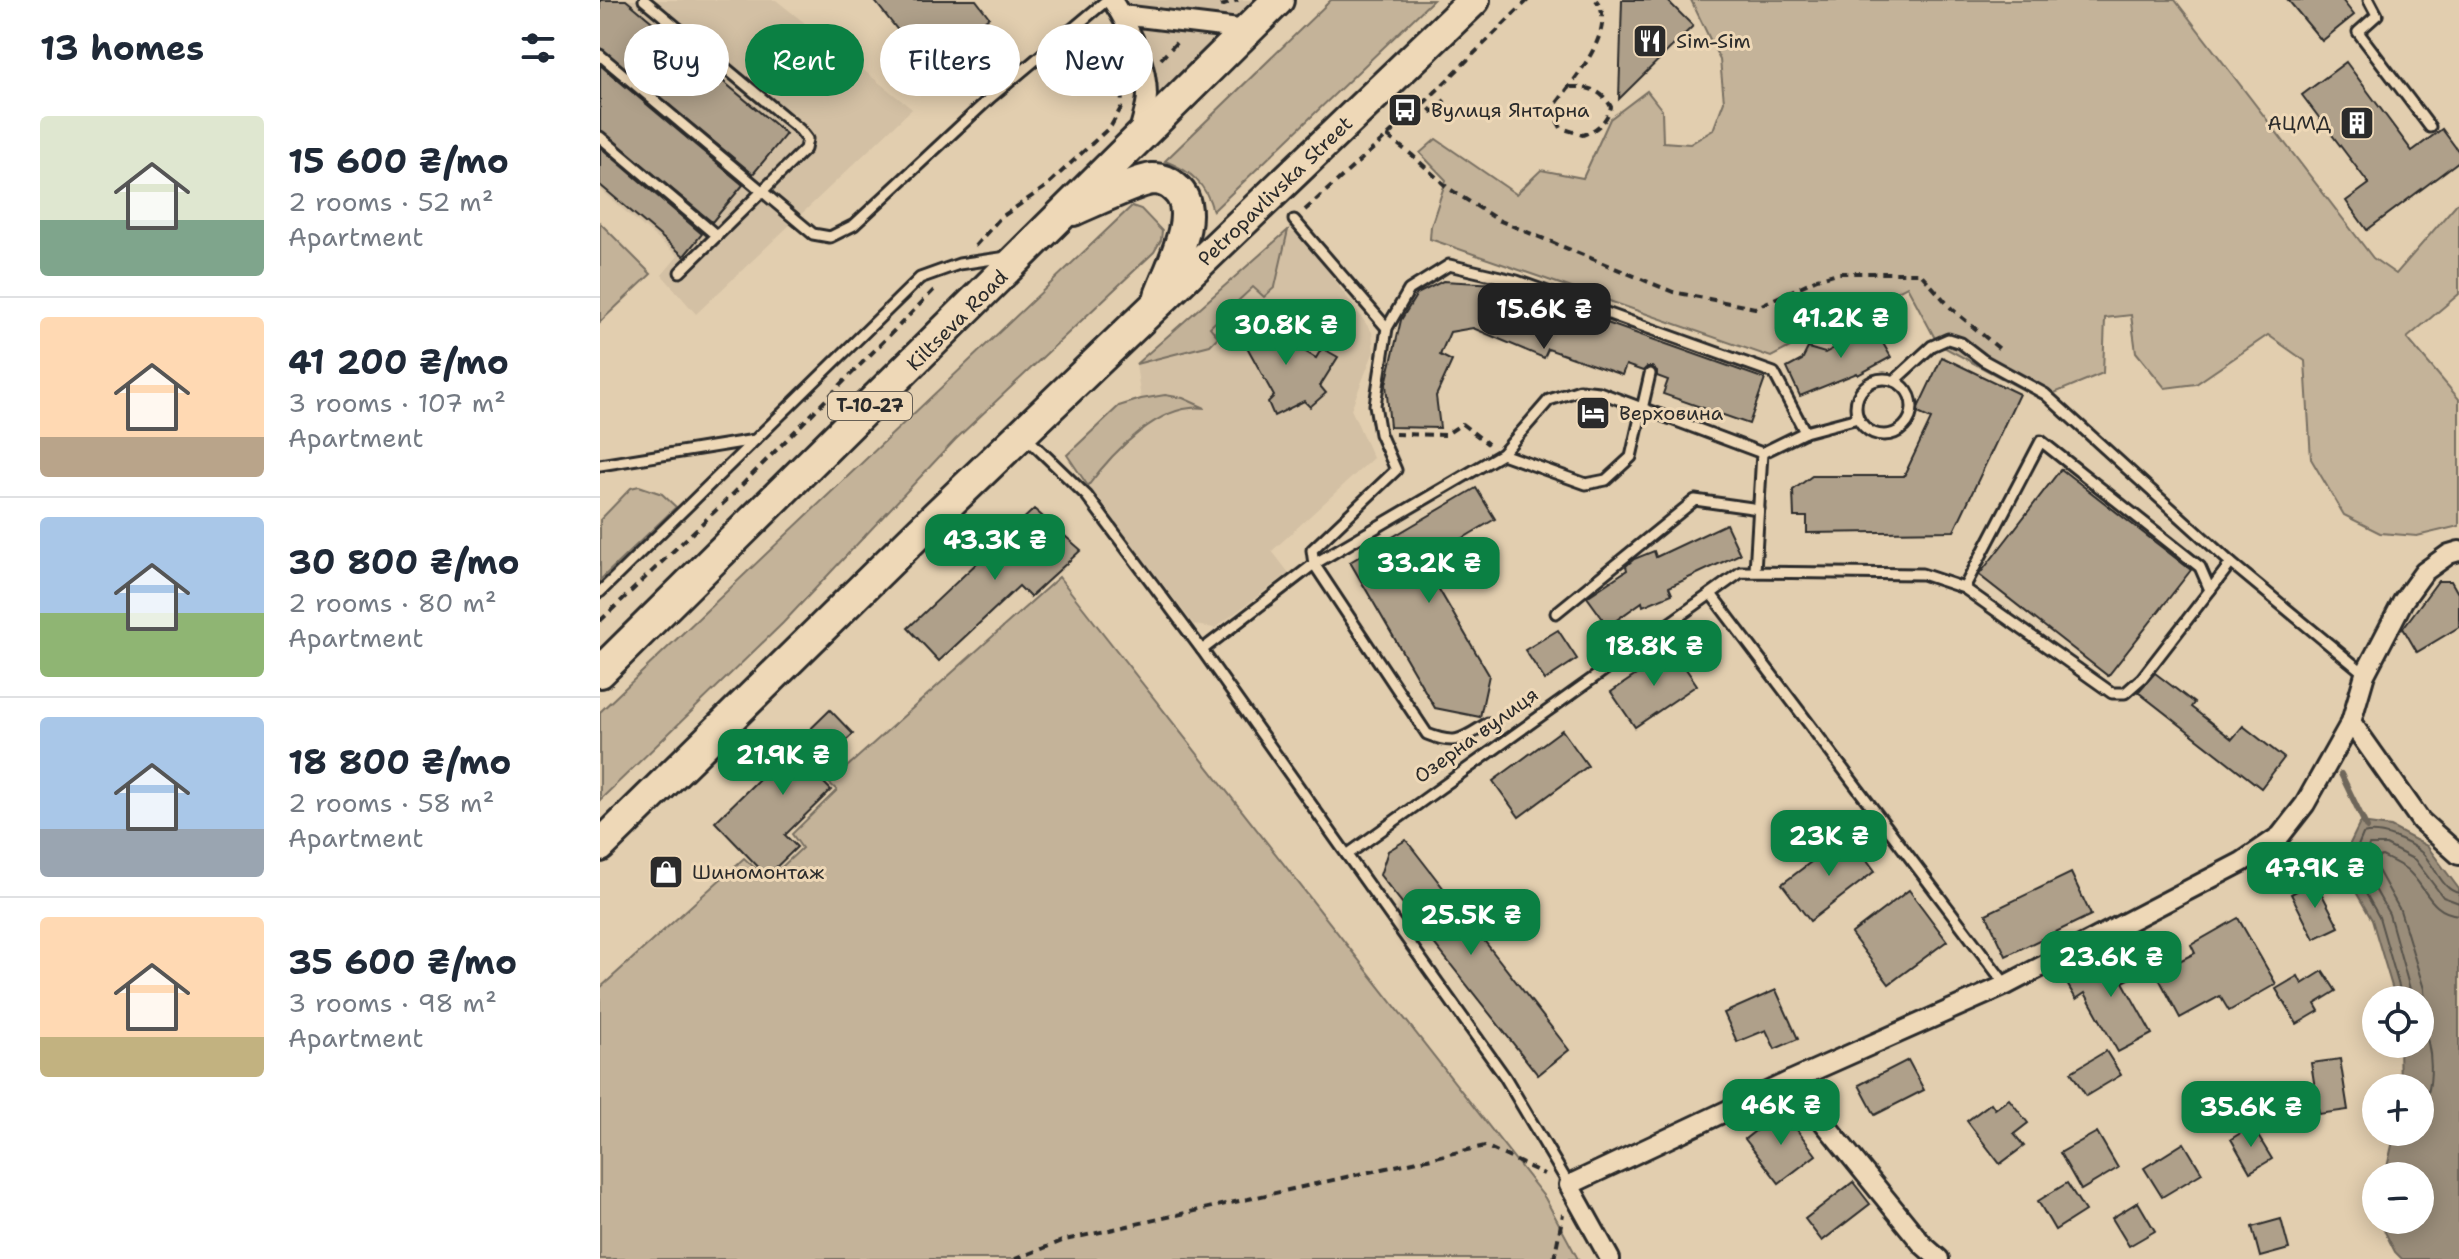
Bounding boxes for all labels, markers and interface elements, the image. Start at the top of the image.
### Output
restaurant icon: Sim-Sim [1631,22,1669,60]
chip: Buy [624,24,729,96]
chip: Rent [745,24,864,96]
chip: Filters [880,24,1020,96]
chip: New [1036,24,1153,96]
text: 13 homes [40,25,204,71]
icon: filters [516,26,560,70]
place label: Sim-Sim [1676,28,1751,54]
bus stop icon: Вулиця Янтарна [1386,91,1424,129]
place label: Вулиця Янтарна [1431,97,1590,123]
building icon: АЦМД [2338,104,2376,142]
street label: Petropavlivska Street [1192,110,1358,272]
place label: АЦМД [2267,110,2331,136]
text: 15 600 ₴/mo [288,138,509,184]
icon: home [104,148,200,244]
text: 2 rooms · 52 m² [288,184,494,219]
text: Apartment [288,219,424,254]
street label: Kiltseva Road [901,264,1013,376]
pin: 15.6K ₴ [1470,283,1618,351]
text: 15.6K ₴ [1496,291,1592,326]
pin: 41.2K ₴ [1767,292,1915,360]
pin: 30.8K ₴ [1212,299,1360,367]
text: 41.2K ₴ [1793,300,1889,335]
text: 30.8K ₴ [1234,307,1338,342]
text: 41 200 ₴/mo [288,339,509,385]
icon: home [104,349,200,445]
text: 3 rooms · 107 m² [288,385,506,420]
road number: Т-10-27 [828,392,912,420]
hotel icon: Верховина [1574,394,1612,432]
place label: Верховина [1619,400,1724,426]
text: Apartment [288,420,424,455]
pin: 43.3K ₴ [921,514,1069,582]
text: 43.3K ₴ [943,522,1047,557]
pin: 33.2K ₴ [1355,537,1503,605]
text: 30 800 ₴/mo [288,539,520,585]
text: 33.2K ₴ [1377,545,1481,580]
icon: home [104,549,200,645]
text: 2 rooms · 80 m² [288,585,497,620]
text: Apartment [288,620,424,655]
pin: 18.8K ₴ [1580,620,1728,688]
text: 18.8K ₴ [1605,628,1703,663]
street label: Озерна вулиця [1409,681,1543,789]
pin: 21.9K ₴ [709,729,857,797]
text: 21.9K ₴ [736,737,830,772]
text: 18 800 ₴/mo [288,739,511,785]
icon: home [104,749,200,845]
text: 2 rooms · 58 m² [288,785,494,820]
pin: 23K ₴ [1773,810,1885,878]
text: 23K ₴ [1789,818,1869,853]
text: Apartment [288,820,424,855]
pin: 47.9K ₴ [2241,842,2389,910]
text: 47.9K ₴ [2265,850,2365,885]
shop icon: Шиномонтаж [647,853,685,891]
place label: Шиномонтаж [692,859,824,885]
pin: 25.5K ₴ [1397,889,1545,957]
text: 25.5K ₴ [1420,897,1522,932]
pin: 23.6K ₴ [2037,931,2185,999]
text: 35 600 ₴/mo [288,939,517,985]
text: 23.6K ₴ [2059,939,2163,974]
icon: home [104,949,200,1045]
text: 3 rooms · 98 m² [288,985,497,1020]
map controls [2362,986,2434,1234]
button: locate [2362,986,2434,1058]
text: Apartment [288,1020,424,1055]
button: + [2362,1074,2434,1146]
pin: 46K ₴ [1725,1079,1837,1147]
pin: 35.6K ₴ [2177,1081,2325,1149]
text: 46K ₴ [1741,1087,1821,1122]
text: 35.6K ₴ [2200,1089,2302,1124]
button: − [2362,1162,2434,1234]

